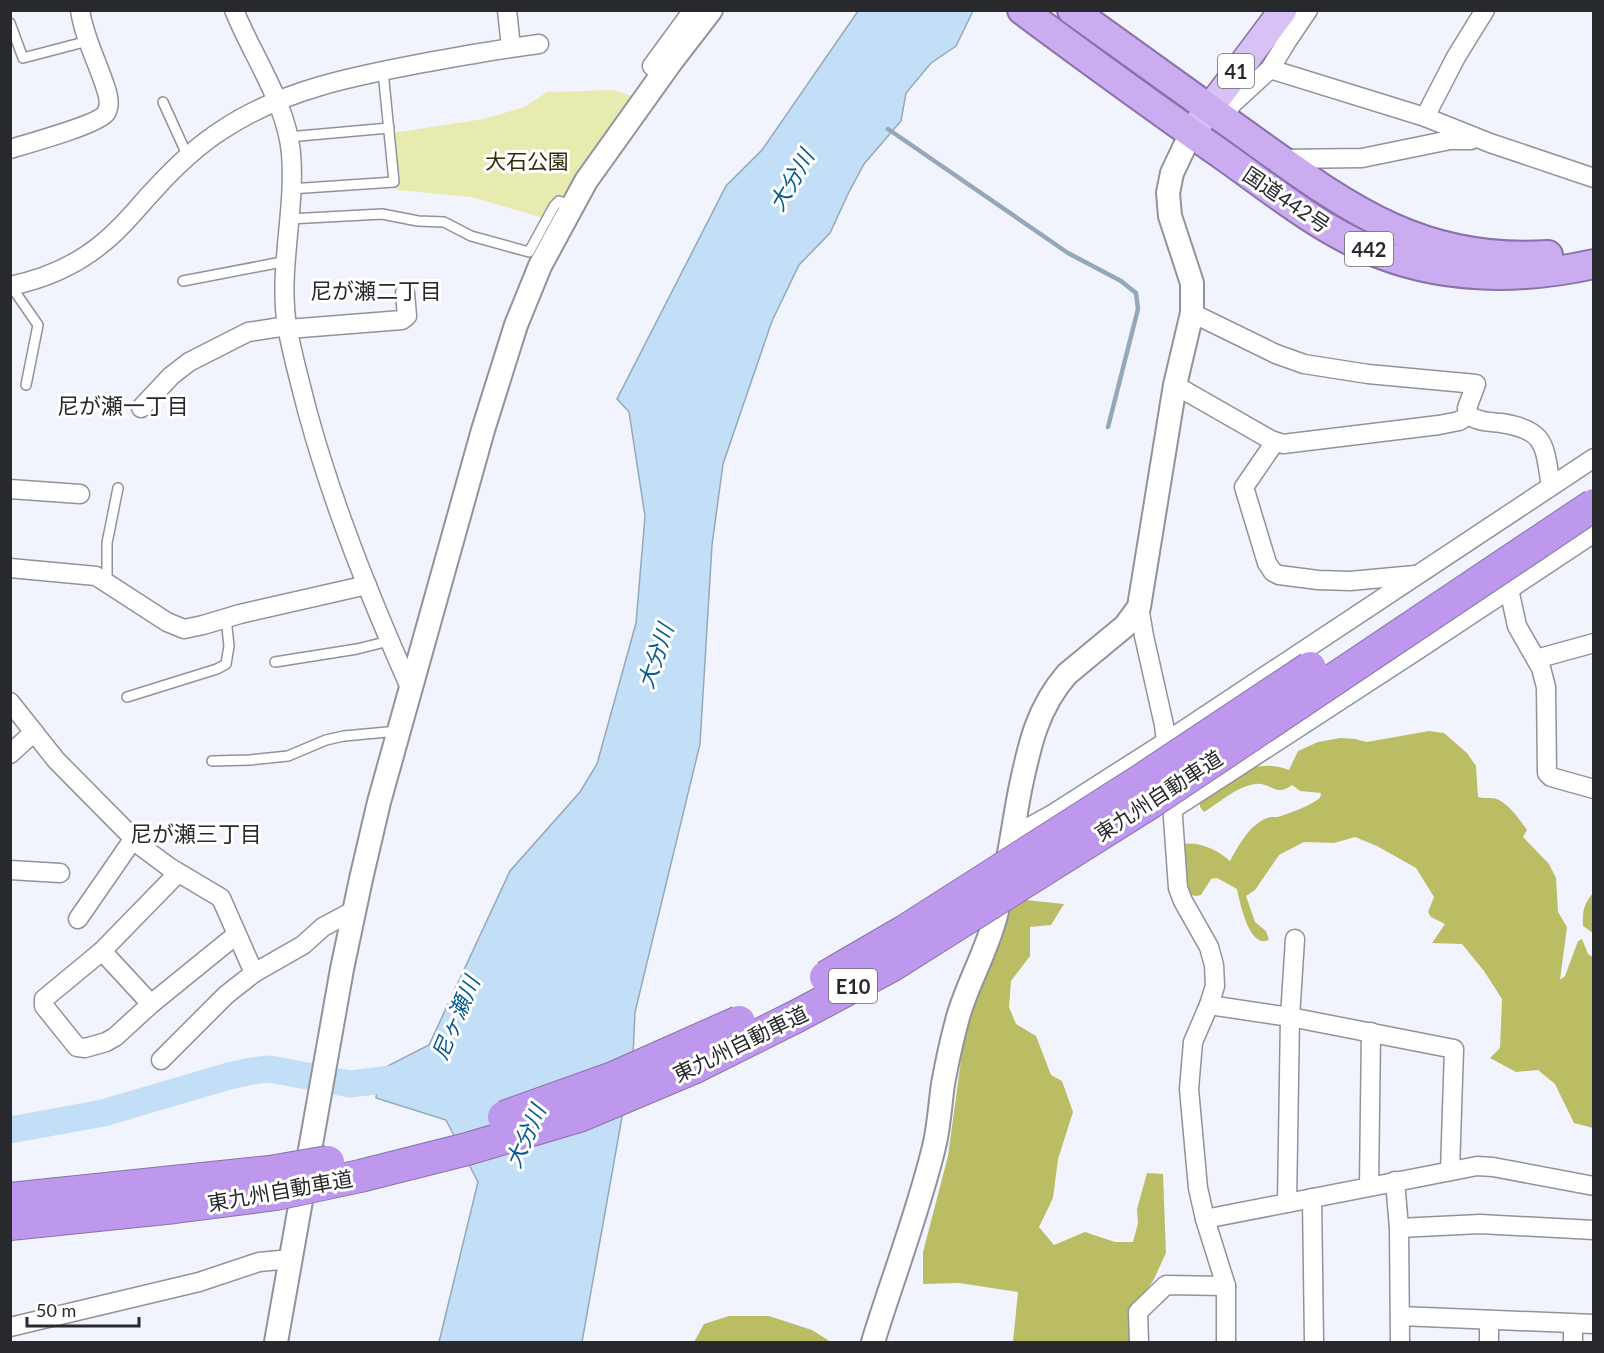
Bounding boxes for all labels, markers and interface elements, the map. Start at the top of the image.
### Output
road number: 41 [1218,54,1254,88]
water label: 大分川 [763,143,820,215]
park label: 大石公園 [485,148,569,173]
street label: 国道442号 [1239,161,1335,237]
road number: 442 [1345,232,1393,266]
district label: 尼が瀬二丁目 [310,277,442,304]
district label: 尼が瀬一丁目 [57,392,189,419]
water label: 大分川 [631,619,679,692]
street label: 東九州自動車道 [1090,744,1226,846]
district label: 尼が瀬三丁目 [130,820,262,847]
road number: E10 [829,969,877,1003]
water label: 尼ヶ瀬川 [425,970,485,1064]
street label: 東九州自動車道 [668,1000,812,1086]
water label: 大分川 [499,1099,552,1172]
street label: 東九州自動車道 [205,1165,355,1215]
scale bar [27,1290,140,1328]
text: 50 m [36,1299,76,1321]

